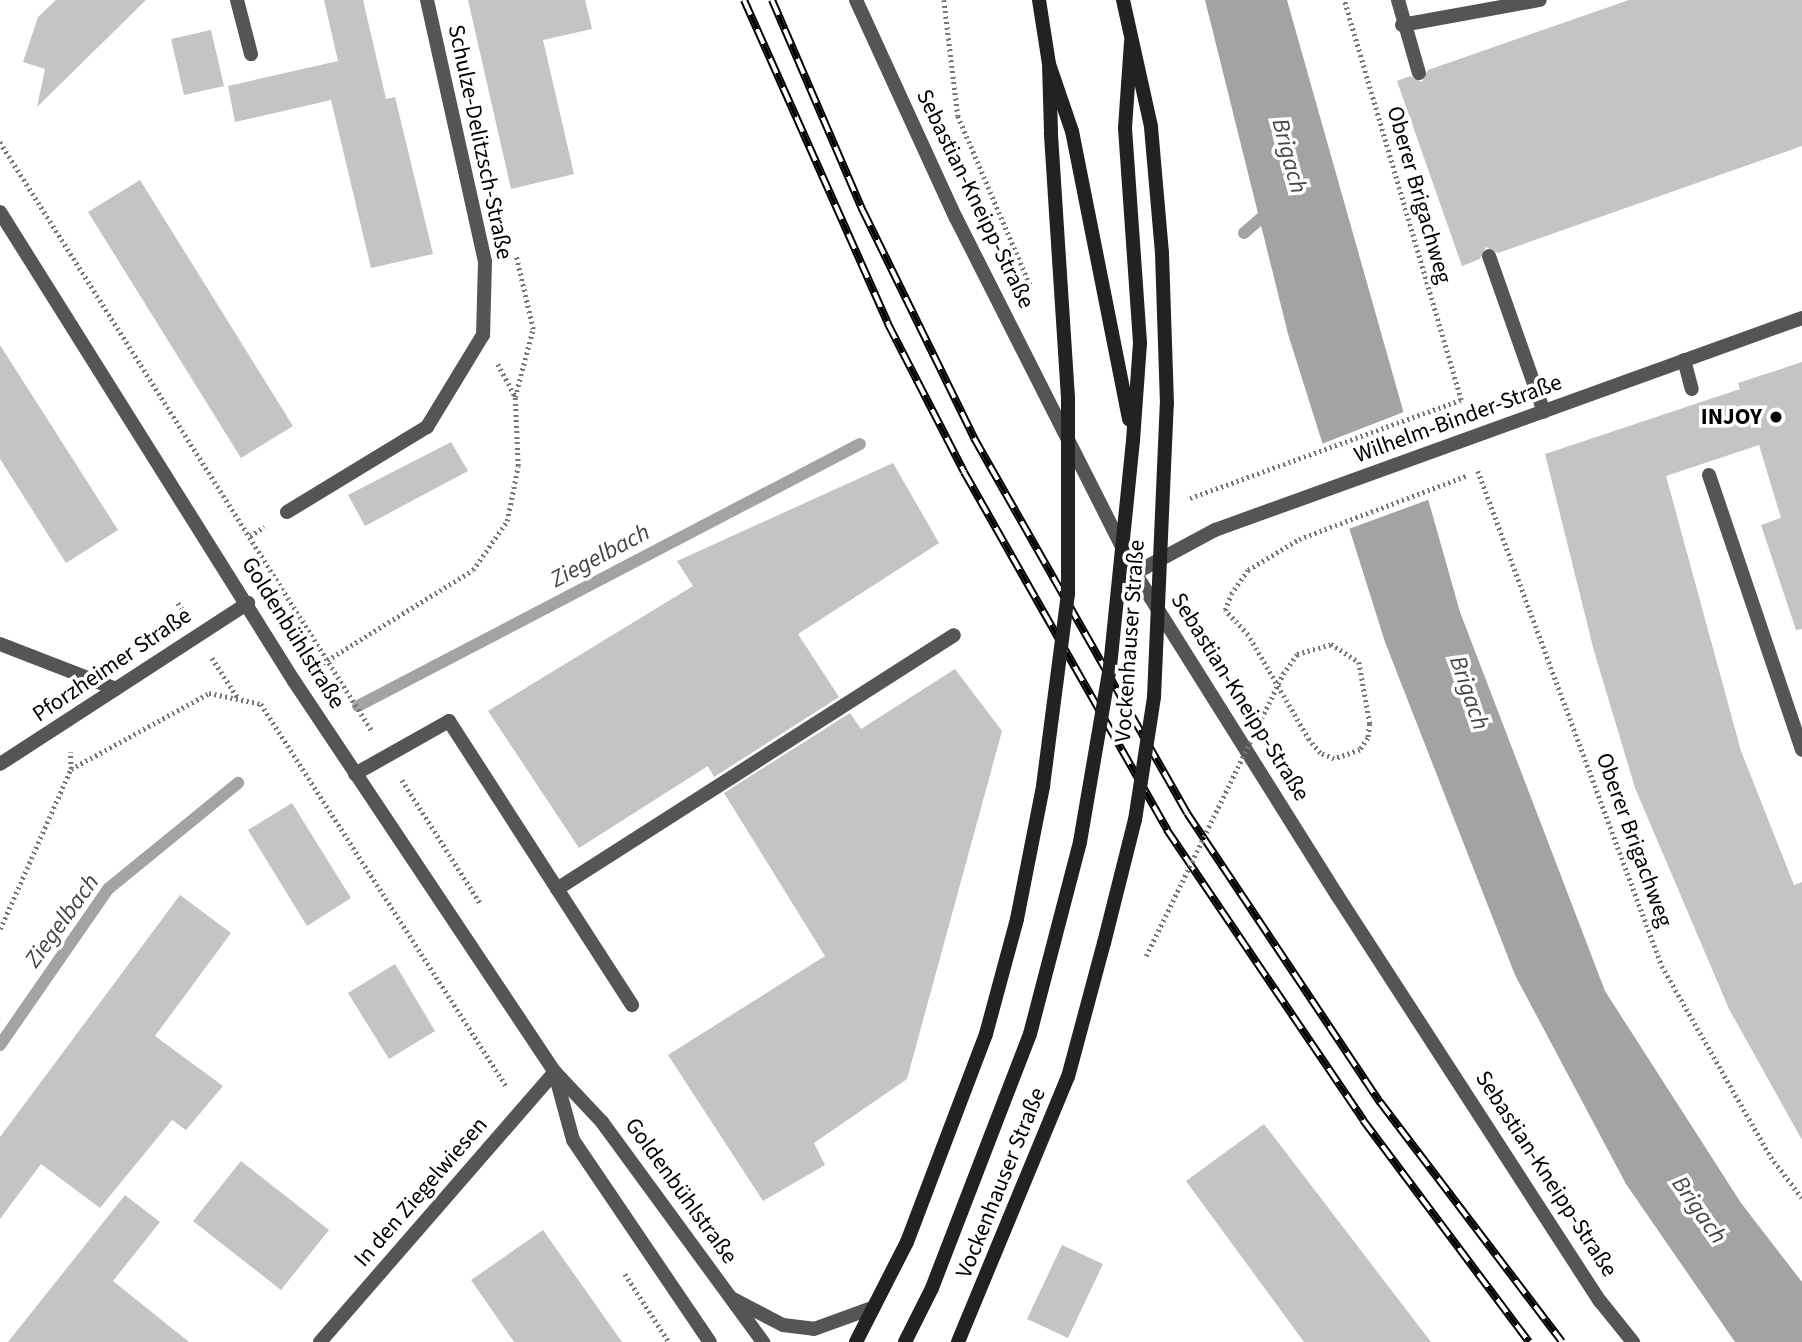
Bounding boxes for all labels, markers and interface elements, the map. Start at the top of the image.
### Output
street label: Schulze-Delitzsch-Straße [442,22,518,262]
street label: Sebastian-Kneipp-Straße [910,85,1040,313]
street label: Oberer Brigachweg [1380,103,1458,287]
water label: Brigach [1265,116,1313,196]
street label: Wilhelm-Binder-Straße [1350,369,1566,469]
place label: INJOY [1701,403,1762,431]
marker: INJOY [1768,409,1784,425]
water label: Ziegelbach [545,518,655,594]
street label: Vockenhauser Straße [1109,539,1151,743]
street label: Goldenbühlstraße [235,552,351,714]
street label: Sebastian-Kneipp-Straße [1165,588,1315,806]
street label: Pforzheimer Straße [27,602,197,728]
water label: Brigach [1443,652,1495,734]
street label: Oberer Brigachweg [1590,749,1678,931]
water label: Ziegelbach [18,869,106,973]
street label: Sebastian-Kneipp-Straße [1469,1066,1623,1282]
street label: Vockenhauser Straße [950,1084,1052,1282]
street label: In den Ziegelwiesen [348,1111,494,1273]
street label: Goldenbühlstraße [619,1113,743,1269]
water label: Brigach [1665,1171,1733,1249]

